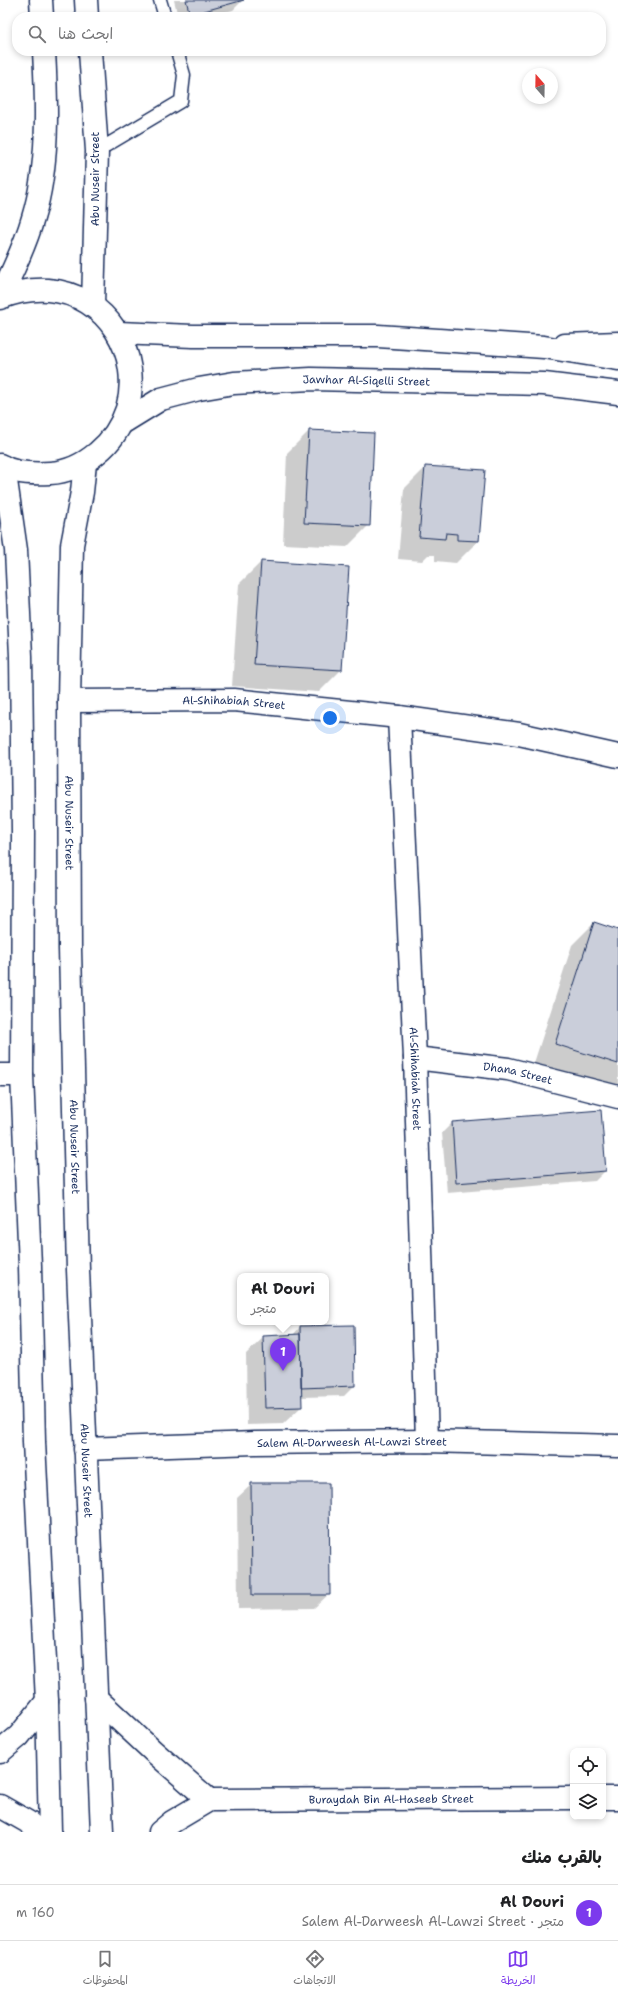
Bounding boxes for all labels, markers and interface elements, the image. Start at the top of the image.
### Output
search box [12,12,606,56]
icon: search [26,23,48,45]
text: ابحث هنا [58,24,113,44]
north arrow [522,68,558,104]
street label: Abu Nuseir Street [88,131,103,226]
street label: Jawhar Al-Siqelli Street [302,371,430,389]
street label: Al-Shihabiah Street [182,692,287,713]
your location [320,708,340,728]
street label: Abu Nuseir Street [62,775,77,870]
street label: Al-Shihabiah Street [406,1026,425,1131]
street label: Dhana Street [482,1059,554,1088]
street label: Abu Nuseir Street [66,1099,84,1195]
popup [237,1273,329,1325]
text: Al Douri [251,1279,315,1299]
text: متجر [251,1300,276,1317]
pin: 1 [270,1338,296,1371]
street label: Abu Nuseir Street [77,1423,96,1518]
street label: Salem Al-Darweesh Al-Lawzi Street [257,1433,447,1450]
map controls [570,1748,606,1820]
button: locate [570,1748,606,1784]
button: layers [570,1784,606,1820]
street label: Buraydah Bin Al-Haseeb Street [309,1791,474,1807]
text: بالقرب منك [522,1846,602,1868]
text: Al Douri [500,1892,564,1912]
text: 160 m [16,1904,55,1921]
text: 1 [586,1904,592,1921]
text: متجر · Salem Al-Darweesh Al-Lawzi Street [302,1913,564,1930]
tab: المحفوظات [83,1948,128,1990]
tab: الاتجاهات [293,1948,336,1990]
tab: الخريطة [501,1948,535,1990]

